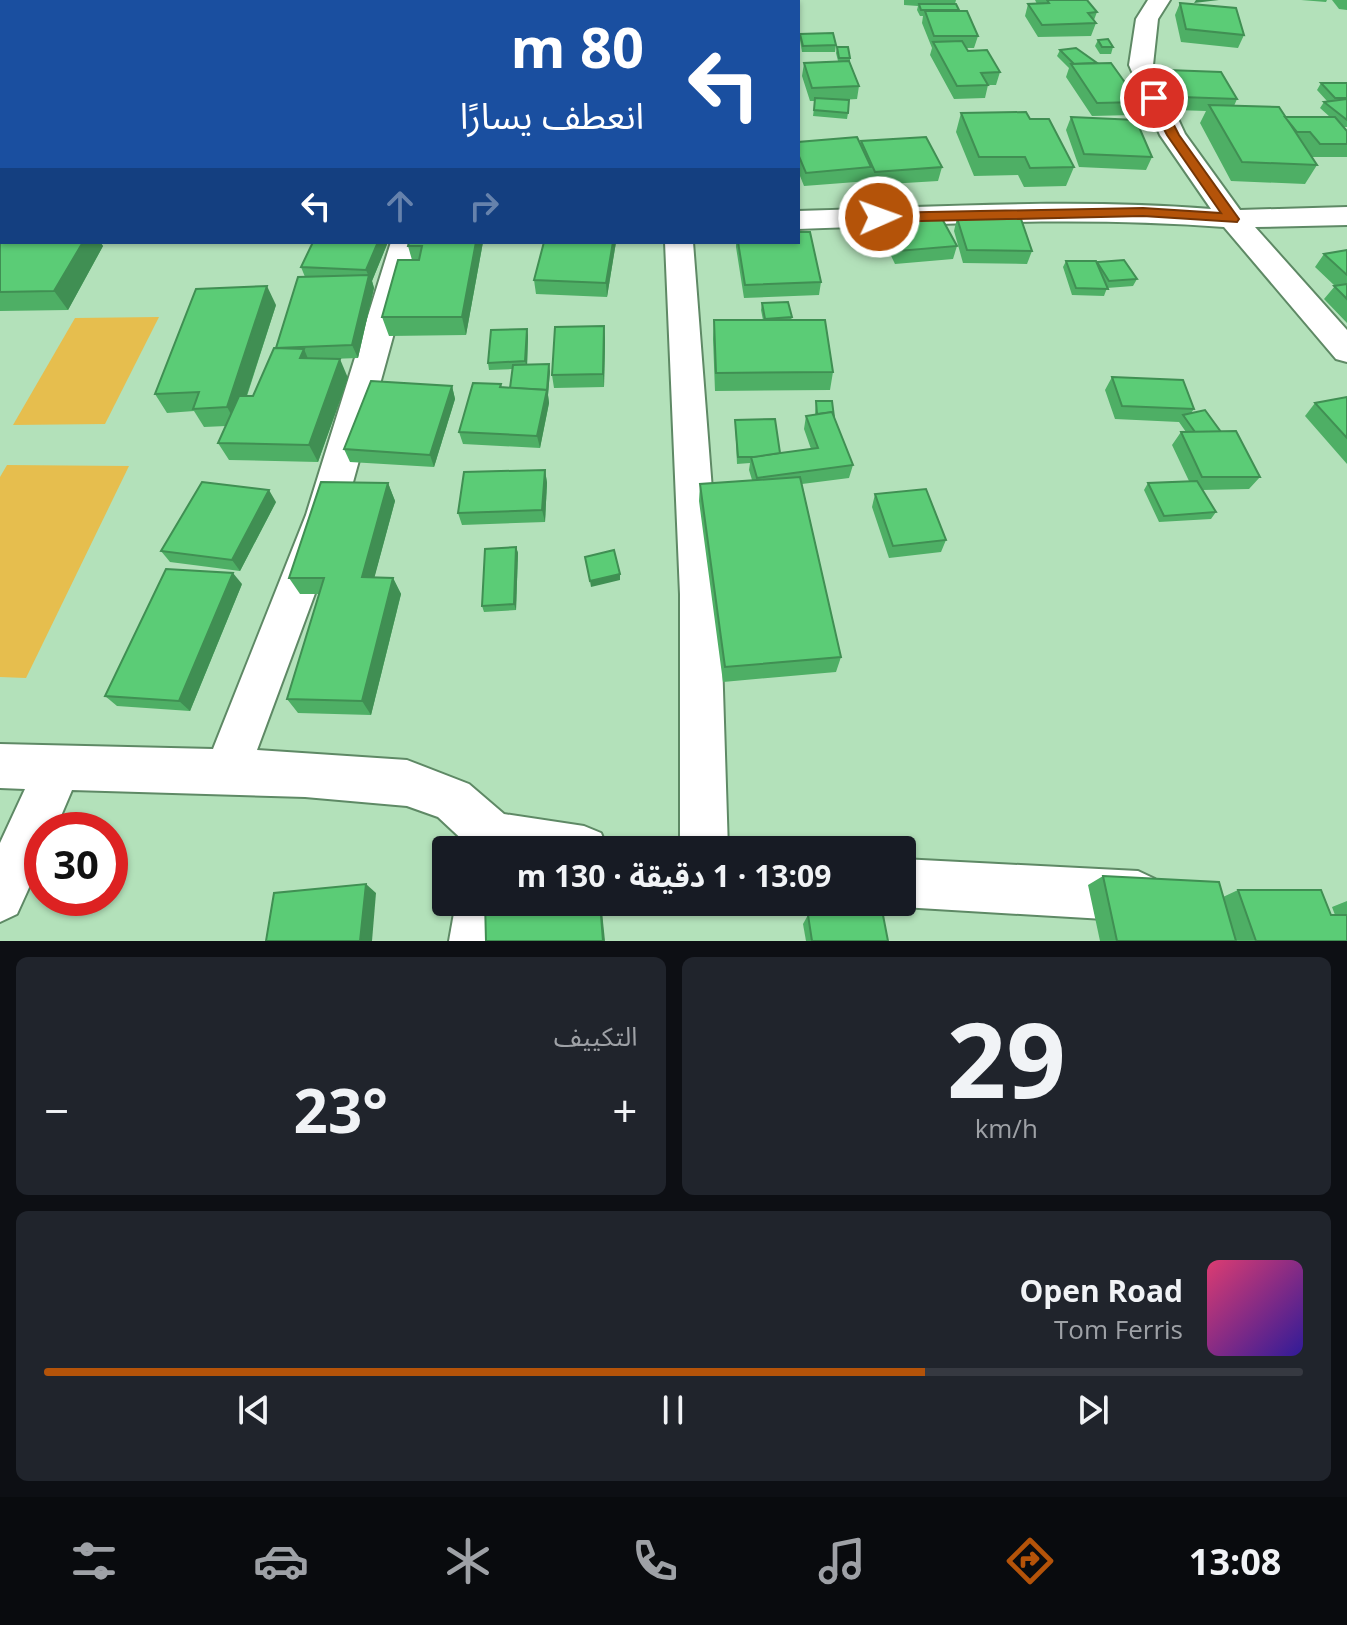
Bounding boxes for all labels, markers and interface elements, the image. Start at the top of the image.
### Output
text: 80 m [510,8,644,84]
icon: left [672,32,776,136]
pin [1120,64,1188,132]
icon: arrive [1132,76,1176,120]
text: انعطف يسارًا [460,91,644,140]
position arrow [837,175,921,259]
icon: left [294,184,338,228]
icon: ahead [378,184,422,228]
icon: right [462,184,506,228]
speed limit sign: 30 [24,812,128,916]
text: 13:09 · 1 دقيقة · 130 m [517,855,831,896]
text: 29 [947,987,1066,1128]
text: التكييف [554,1018,638,1054]
text: 23° [294,1069,388,1151]
text: − [44,1080,69,1140]
text: + [612,1080,638,1140]
text: km/h [975,1110,1038,1146]
text: Open Road [1019,1270,1183,1311]
text: Tom Ferris [1054,1311,1183,1347]
icon: previous [232,1388,276,1432]
icon: pause [651,1388,695,1432]
icon: next [1071,1388,1115,1432]
icon: filters [66,1533,122,1589]
icon: car [253,1533,309,1589]
icon: climate [440,1533,496,1589]
icon: phone [627,1533,683,1589]
icon: music [814,1533,870,1589]
icon: directions [1002,1533,1058,1589]
text: 13:08 [1189,1537,1281,1586]

